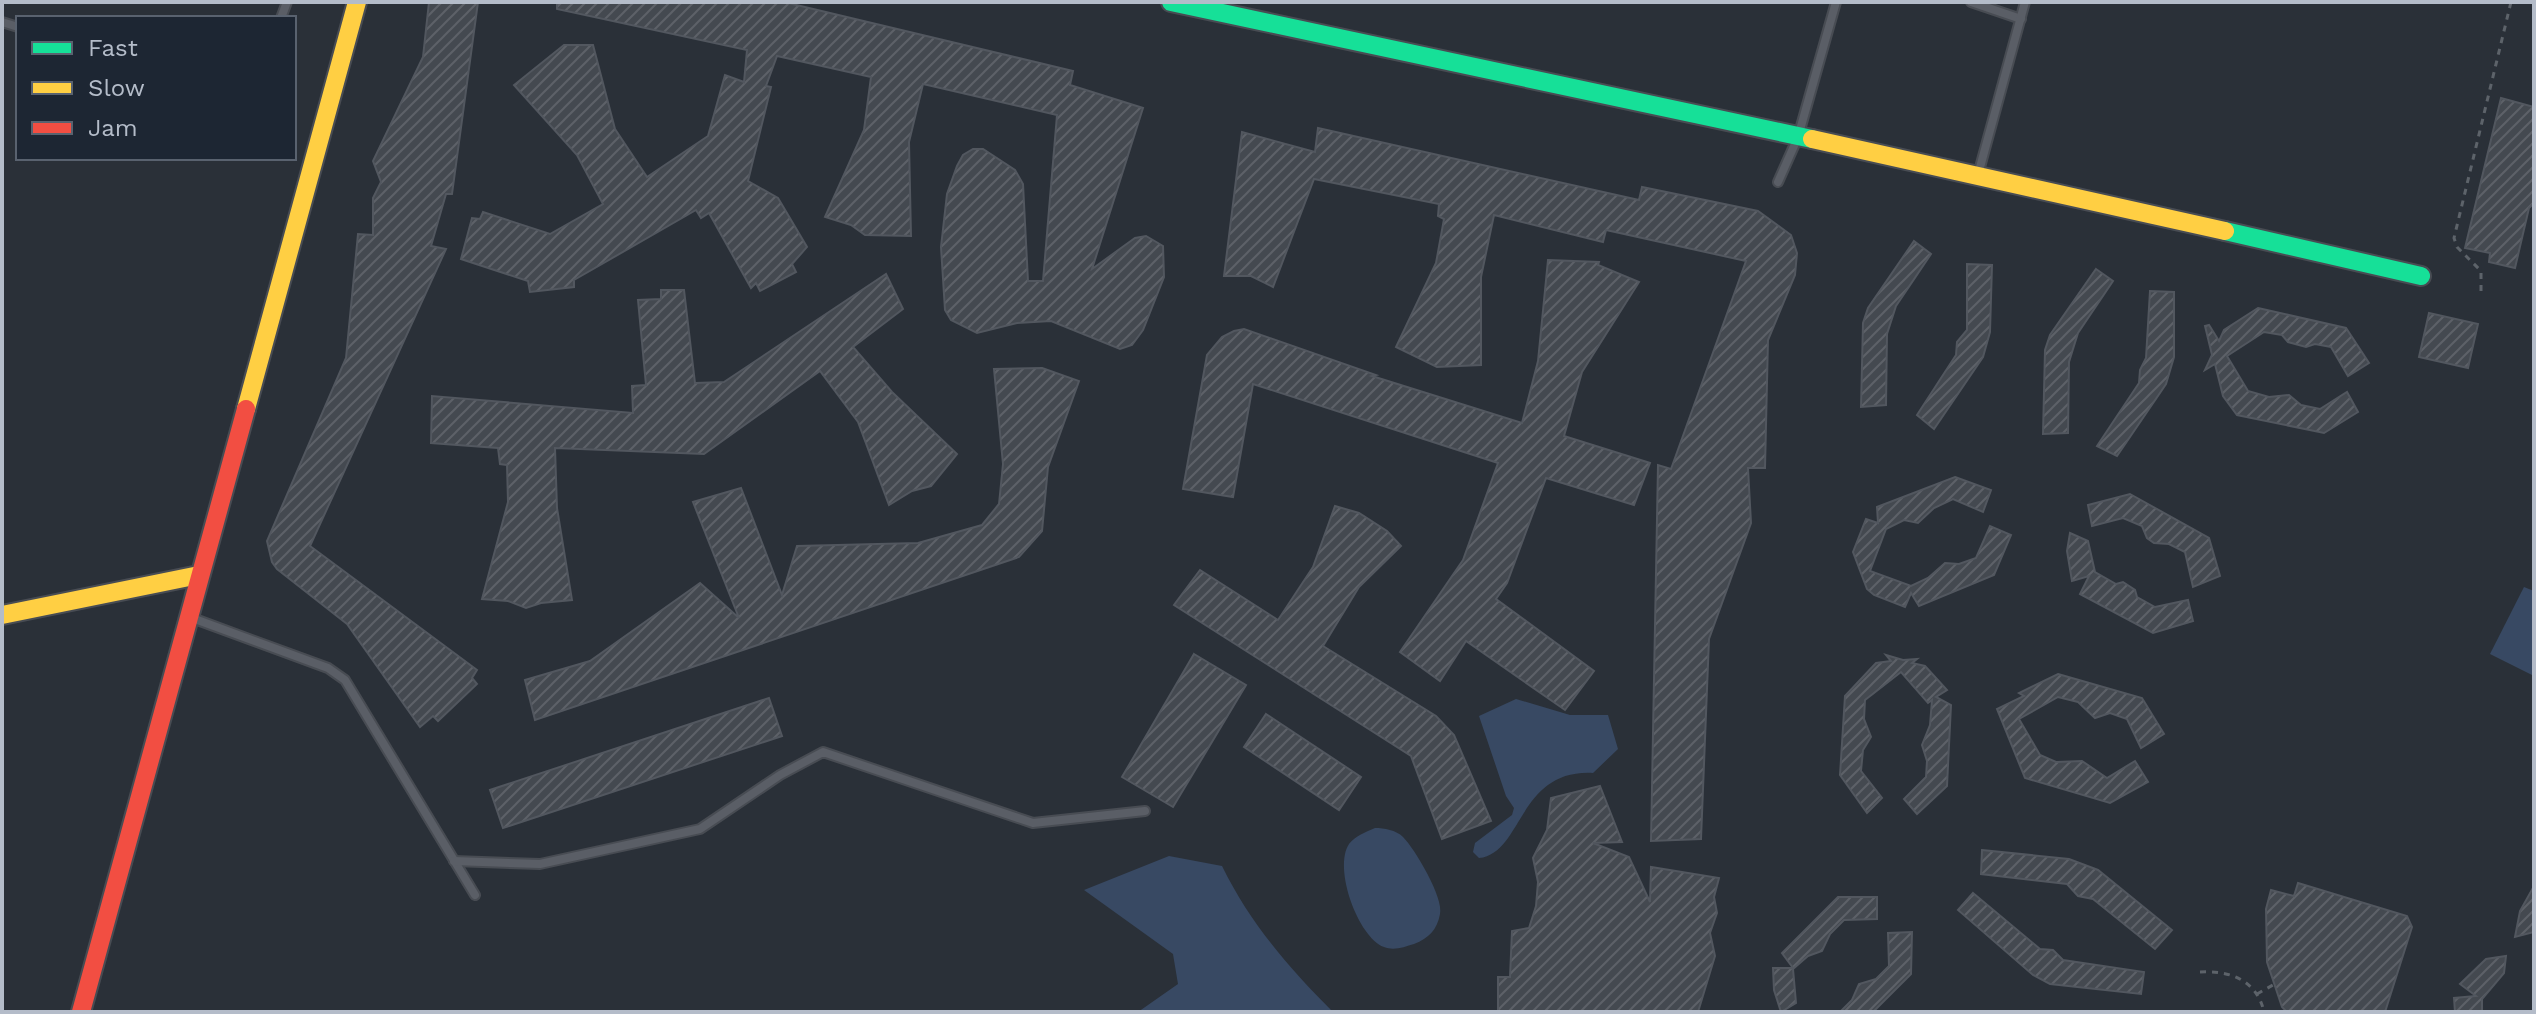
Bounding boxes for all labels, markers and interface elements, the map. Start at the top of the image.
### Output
legend [16,16,296,160]
text: Fast [88,34,138,62]
text: Slow [88,74,145,102]
text: Jam [88,114,138,142]

